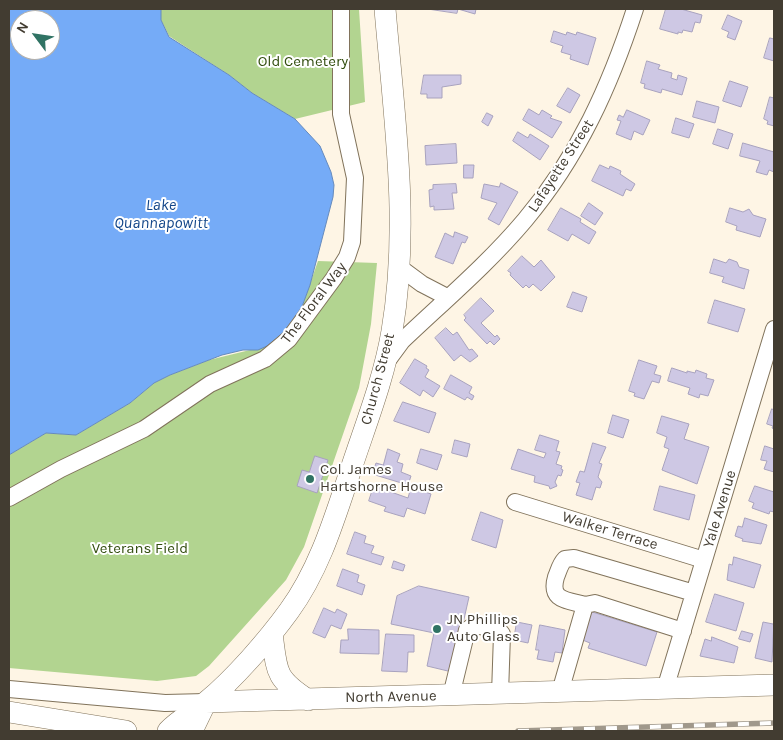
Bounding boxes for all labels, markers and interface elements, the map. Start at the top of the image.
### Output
north arrow [10,10,60,60]
text: N [13,19,32,36]
park label: Old Cemetery [258,53,348,71]
street label: Lafayette Street [524,116,598,216]
water label: Lake Quannapowitt [114,195,208,233]
street label: The Floral Way [277,259,351,347]
street label: Church Street [357,331,399,427]
place label: Col. James Hartshorne House [320,461,443,496]
street label: Yale Avenue [700,468,740,550]
marker: Col. James Hartshorne House [304,473,316,485]
street label: Walker Terrace [560,508,660,554]
park label: Veterans Field [92,540,188,558]
place label: JN Phillips Auto Glass [447,611,520,646]
marker: JN Phillips Auto Glass [431,623,443,635]
street label: North Avenue [345,687,437,707]

